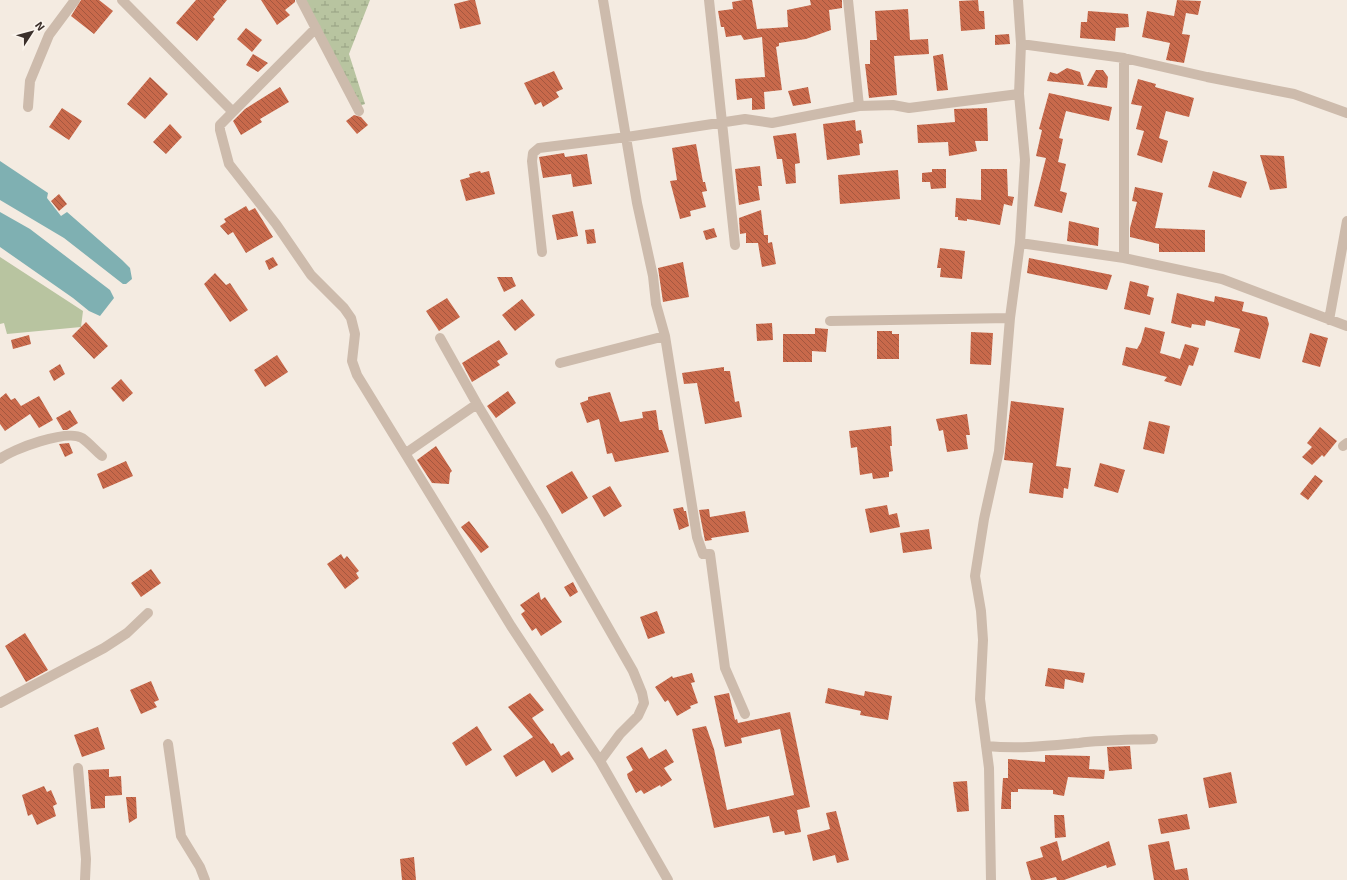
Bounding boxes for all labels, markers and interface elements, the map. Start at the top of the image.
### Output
north arrow [12,12,52,52]
text: N [33,19,48,33]

